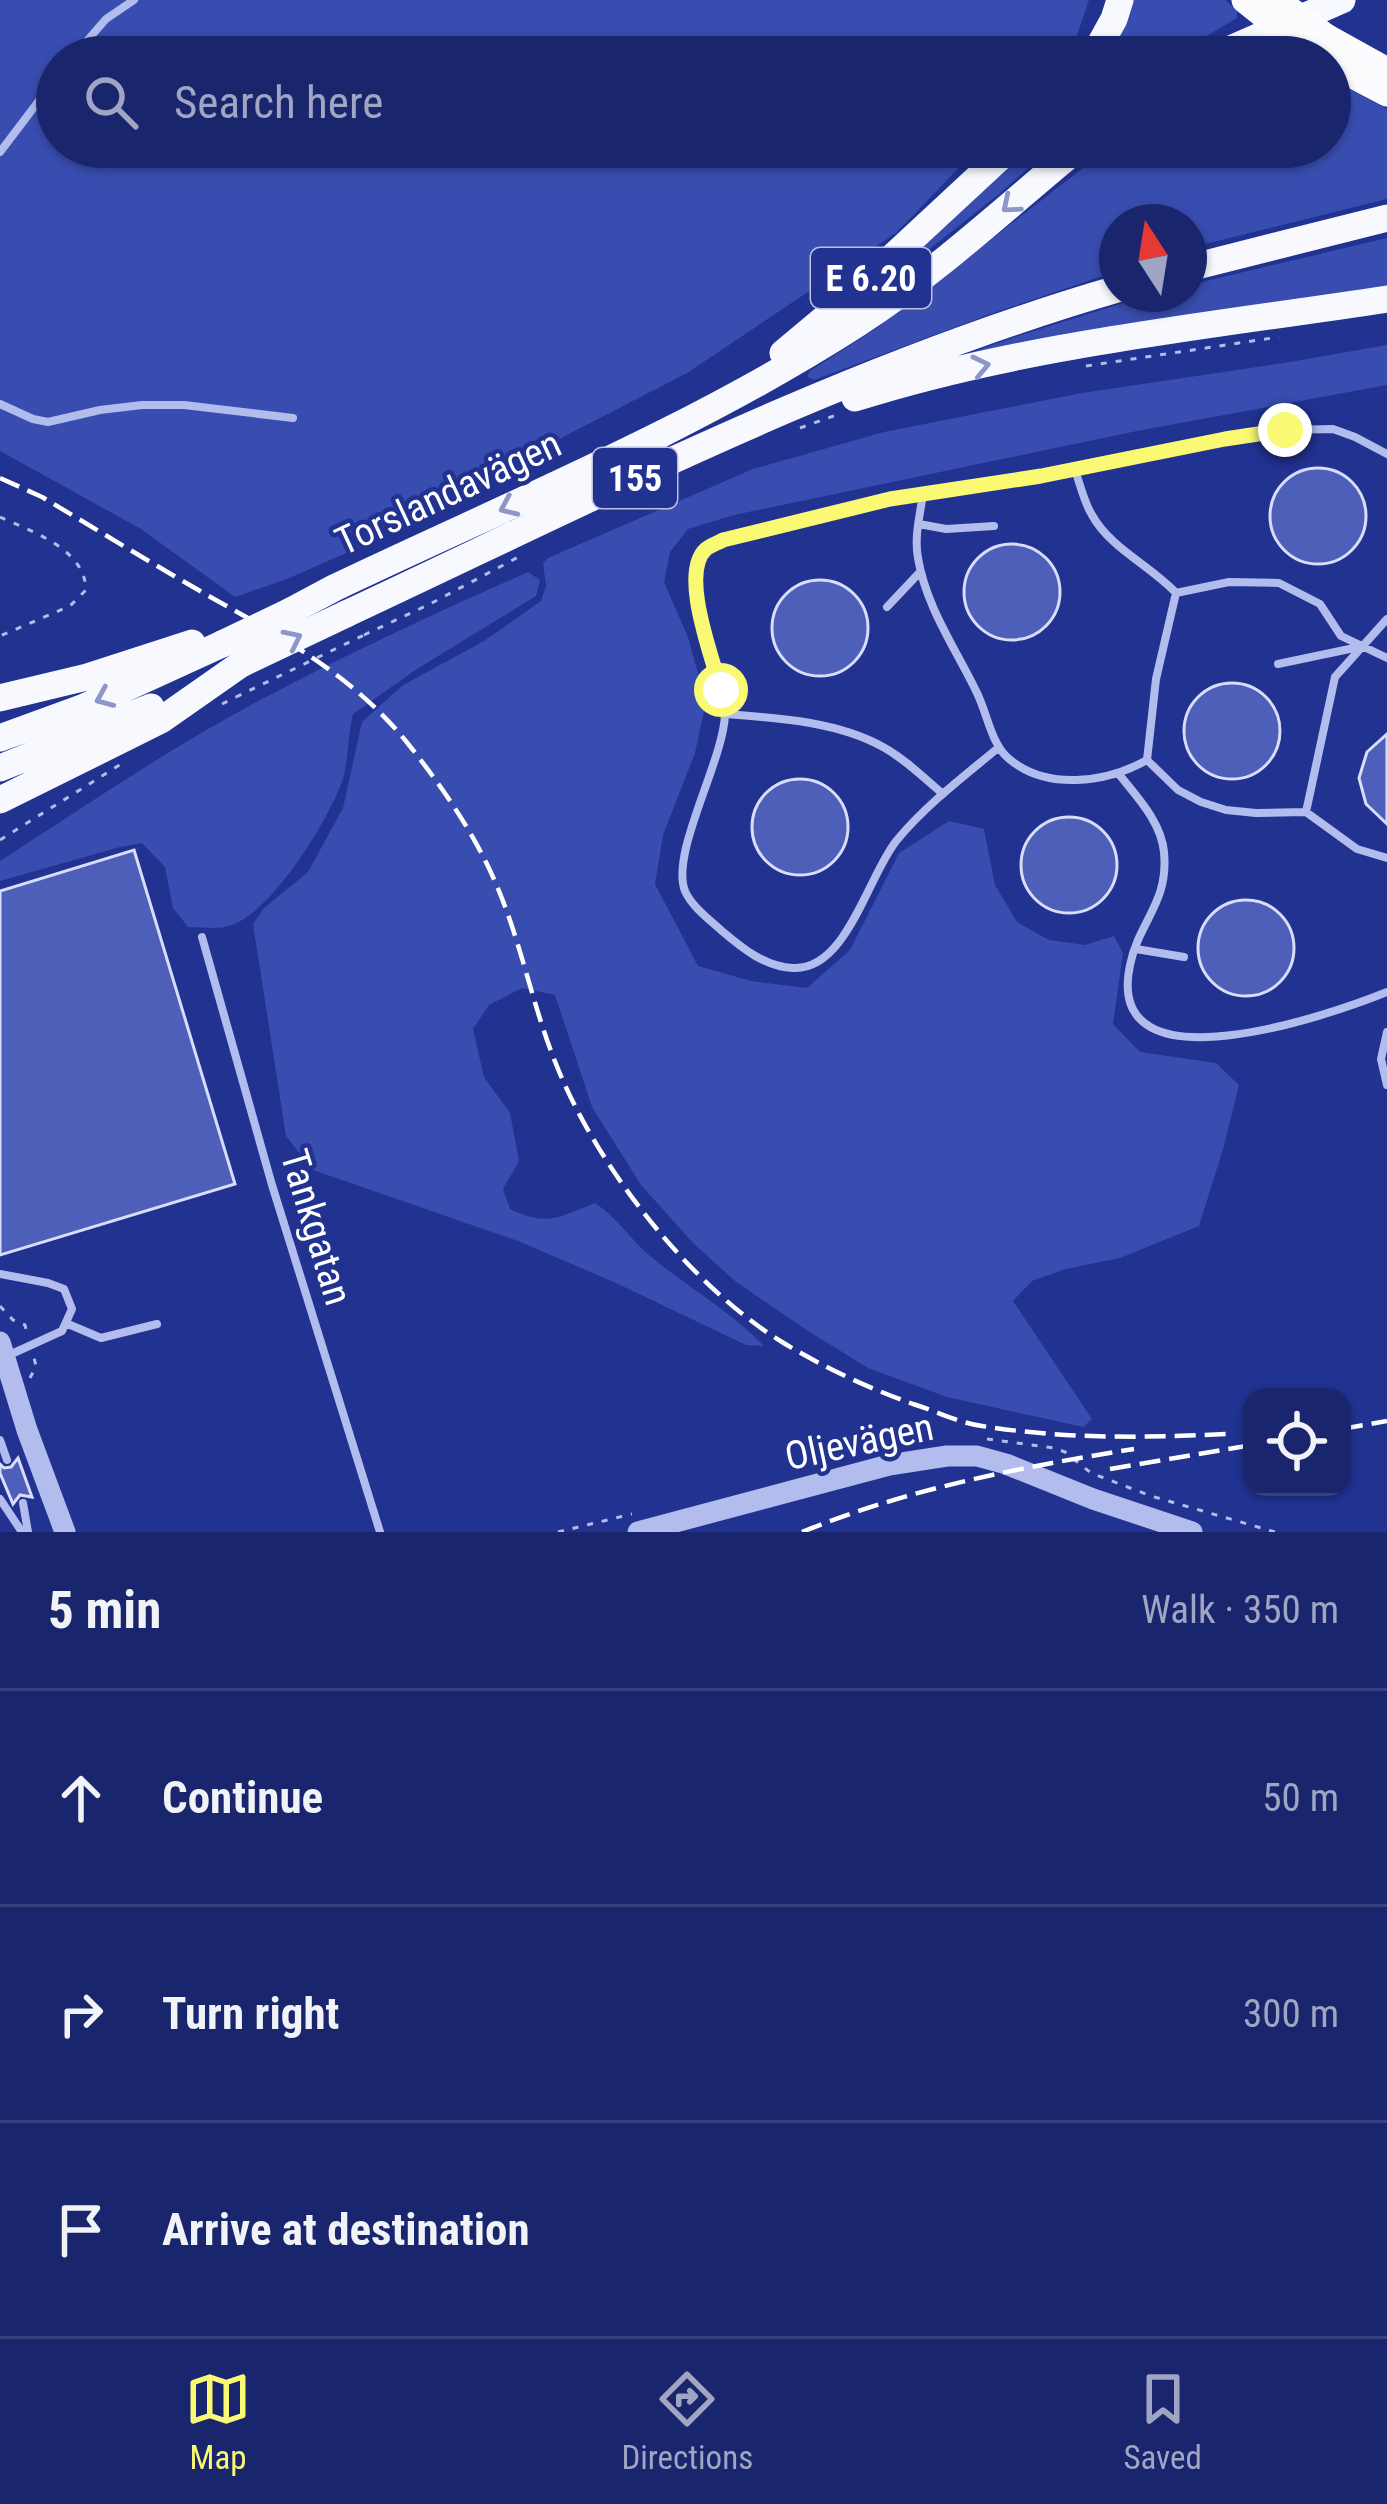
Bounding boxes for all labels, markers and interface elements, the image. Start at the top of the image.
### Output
search box [36,36,1351,168]
icon: search [78,69,144,135]
text: Search here [174,76,383,129]
one-way arrow [1002,190,1024,212]
north arrow [1099,204,1207,312]
road number: E 6.20 [811,248,931,308]
one-way arrow [970,354,990,379]
route end [1258,403,1312,457]
street label: Torslandavägen [328,421,568,565]
road number: 155 [593,448,677,508]
one-way arrow [499,493,520,517]
one-way arrow [281,630,302,653]
route start [694,663,748,717]
one-way arrow [94,684,115,708]
street label: Tankgatan [271,1144,361,1310]
map controls [1243,1388,1351,1496]
button: locate [1243,1388,1351,1496]
street label: Oljevägen [781,1404,938,1480]
text: 5 min [48,1581,161,1640]
text: Walk · 350 m [1141,1587,1339,1633]
icon: ahead [48,1765,114,1831]
text: Continue [162,1771,323,1824]
text: 50 m [1262,1775,1339,1821]
icon: right [48,1981,114,2047]
text: Turn right [162,1987,339,2040]
text: 300 m [1243,1991,1339,2037]
icon: arrive [48,2197,114,2263]
text: Arrive at destination [162,2203,530,2256]
tab: Map [185,2366,251,2477]
tab: Directions [621,2366,753,2477]
tab: Saved [1123,2366,1202,2477]

